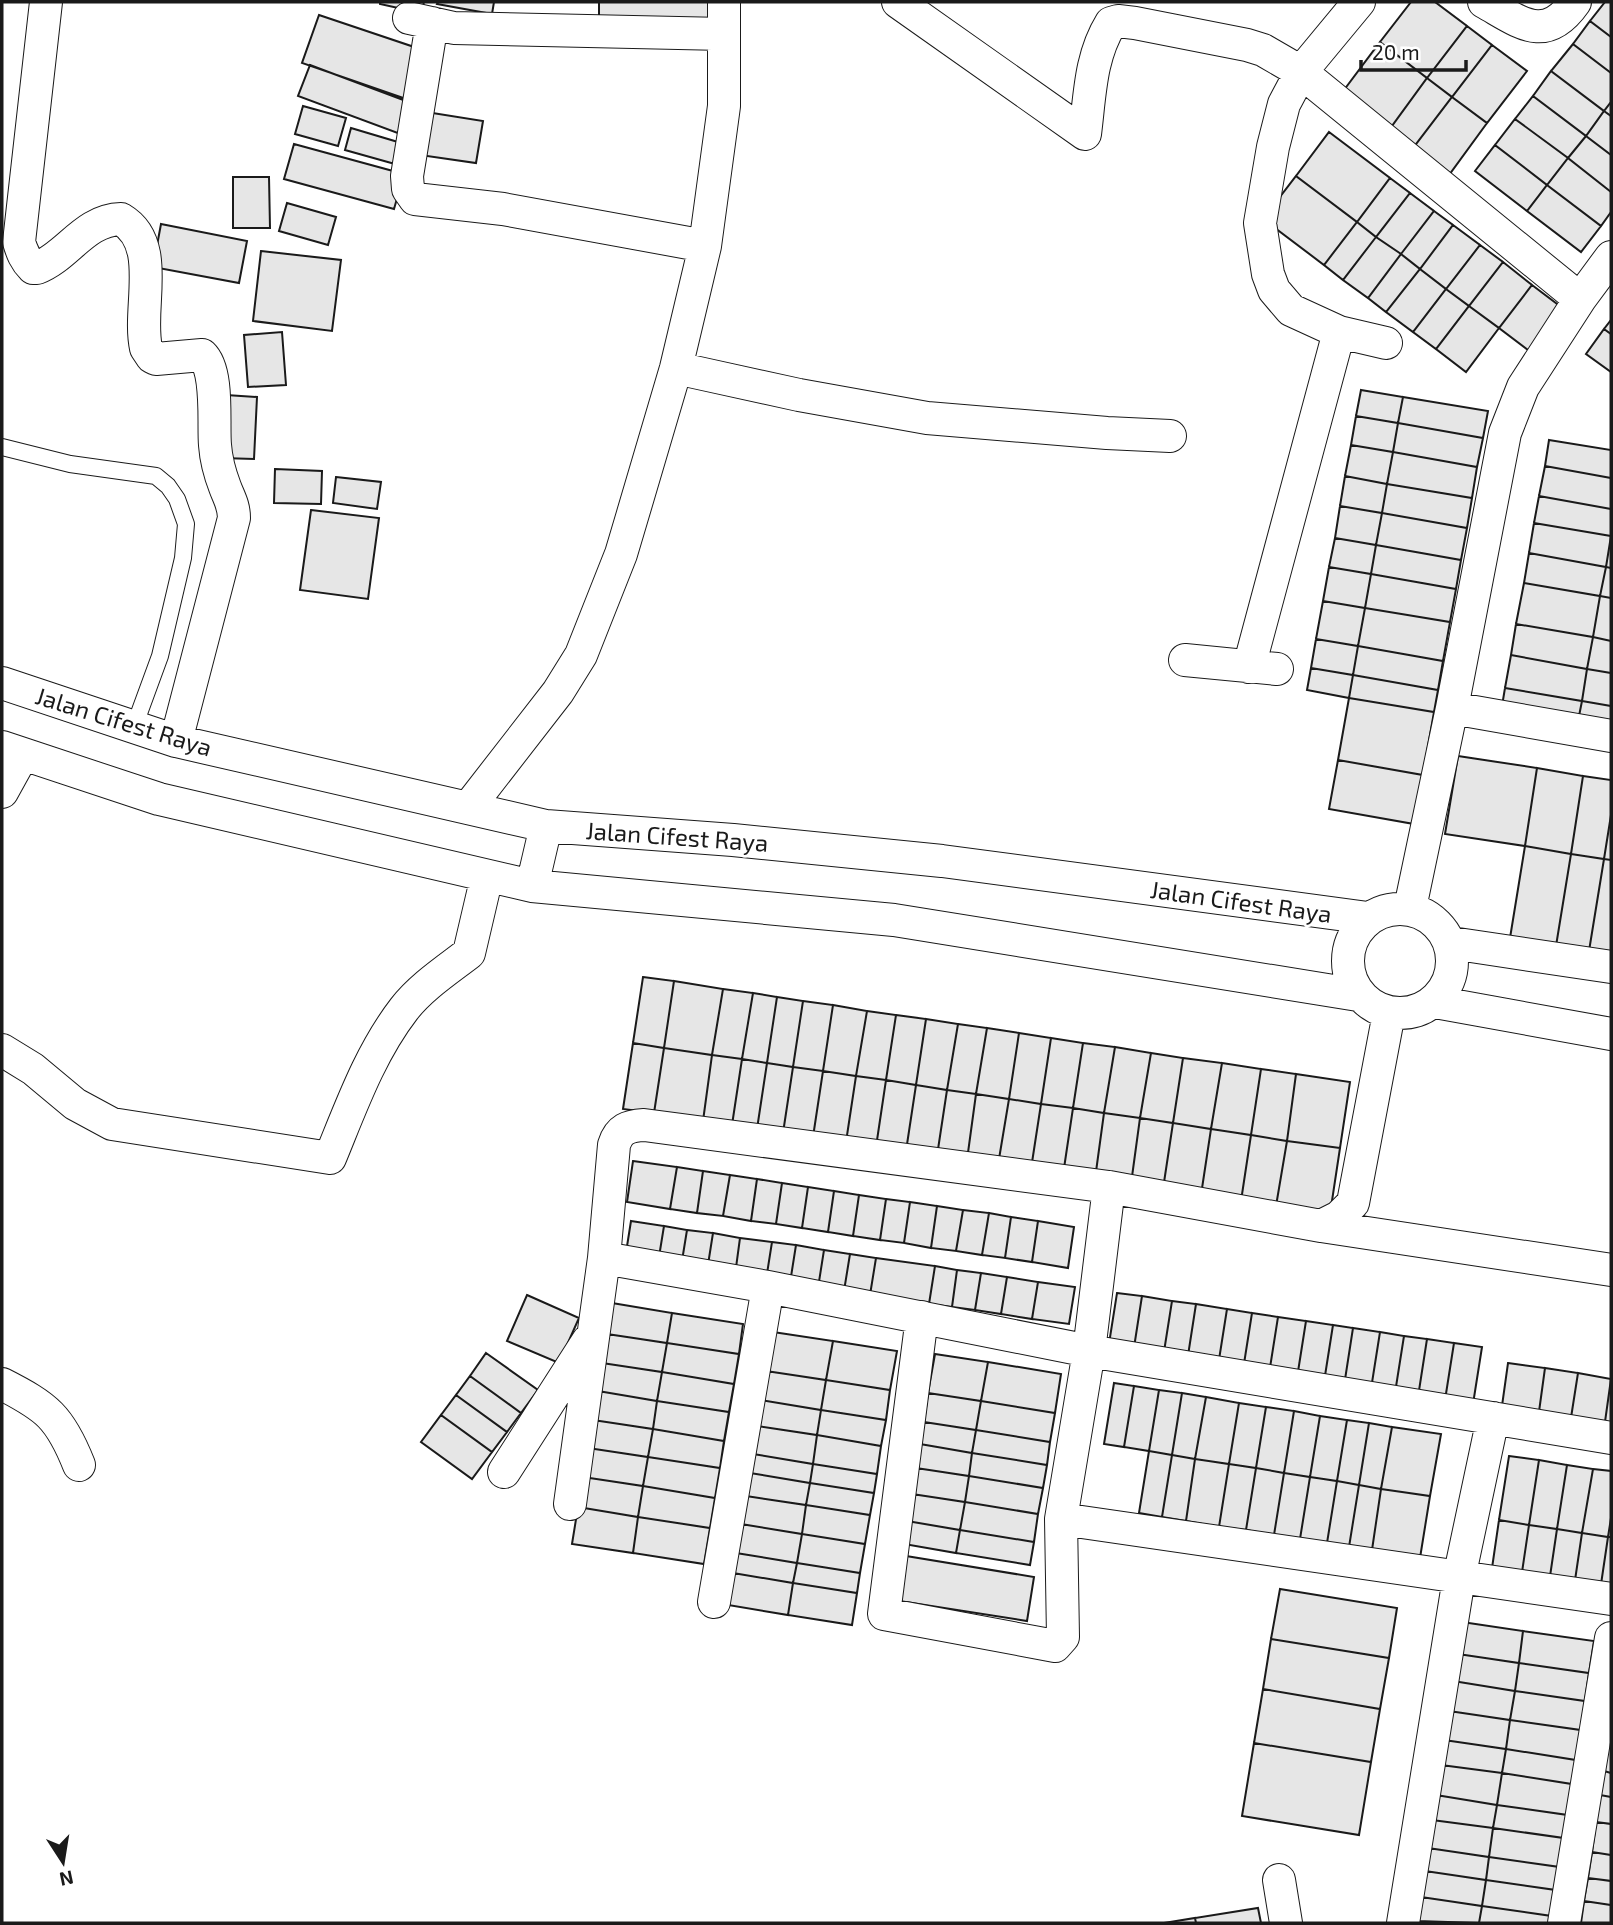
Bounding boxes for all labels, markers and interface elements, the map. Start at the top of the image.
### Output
scale bar [1361,28,1466,72]
text: 20 m [1372,39,1420,64]
street label: Jalan Cifest Raya [32,680,216,762]
street label: Jalan Cifest Raya [585,815,769,857]
street label: Jalan Cifest Raya [1148,874,1334,928]
north arrow [28,1827,98,1897]
text: N [58,1866,76,1892]

